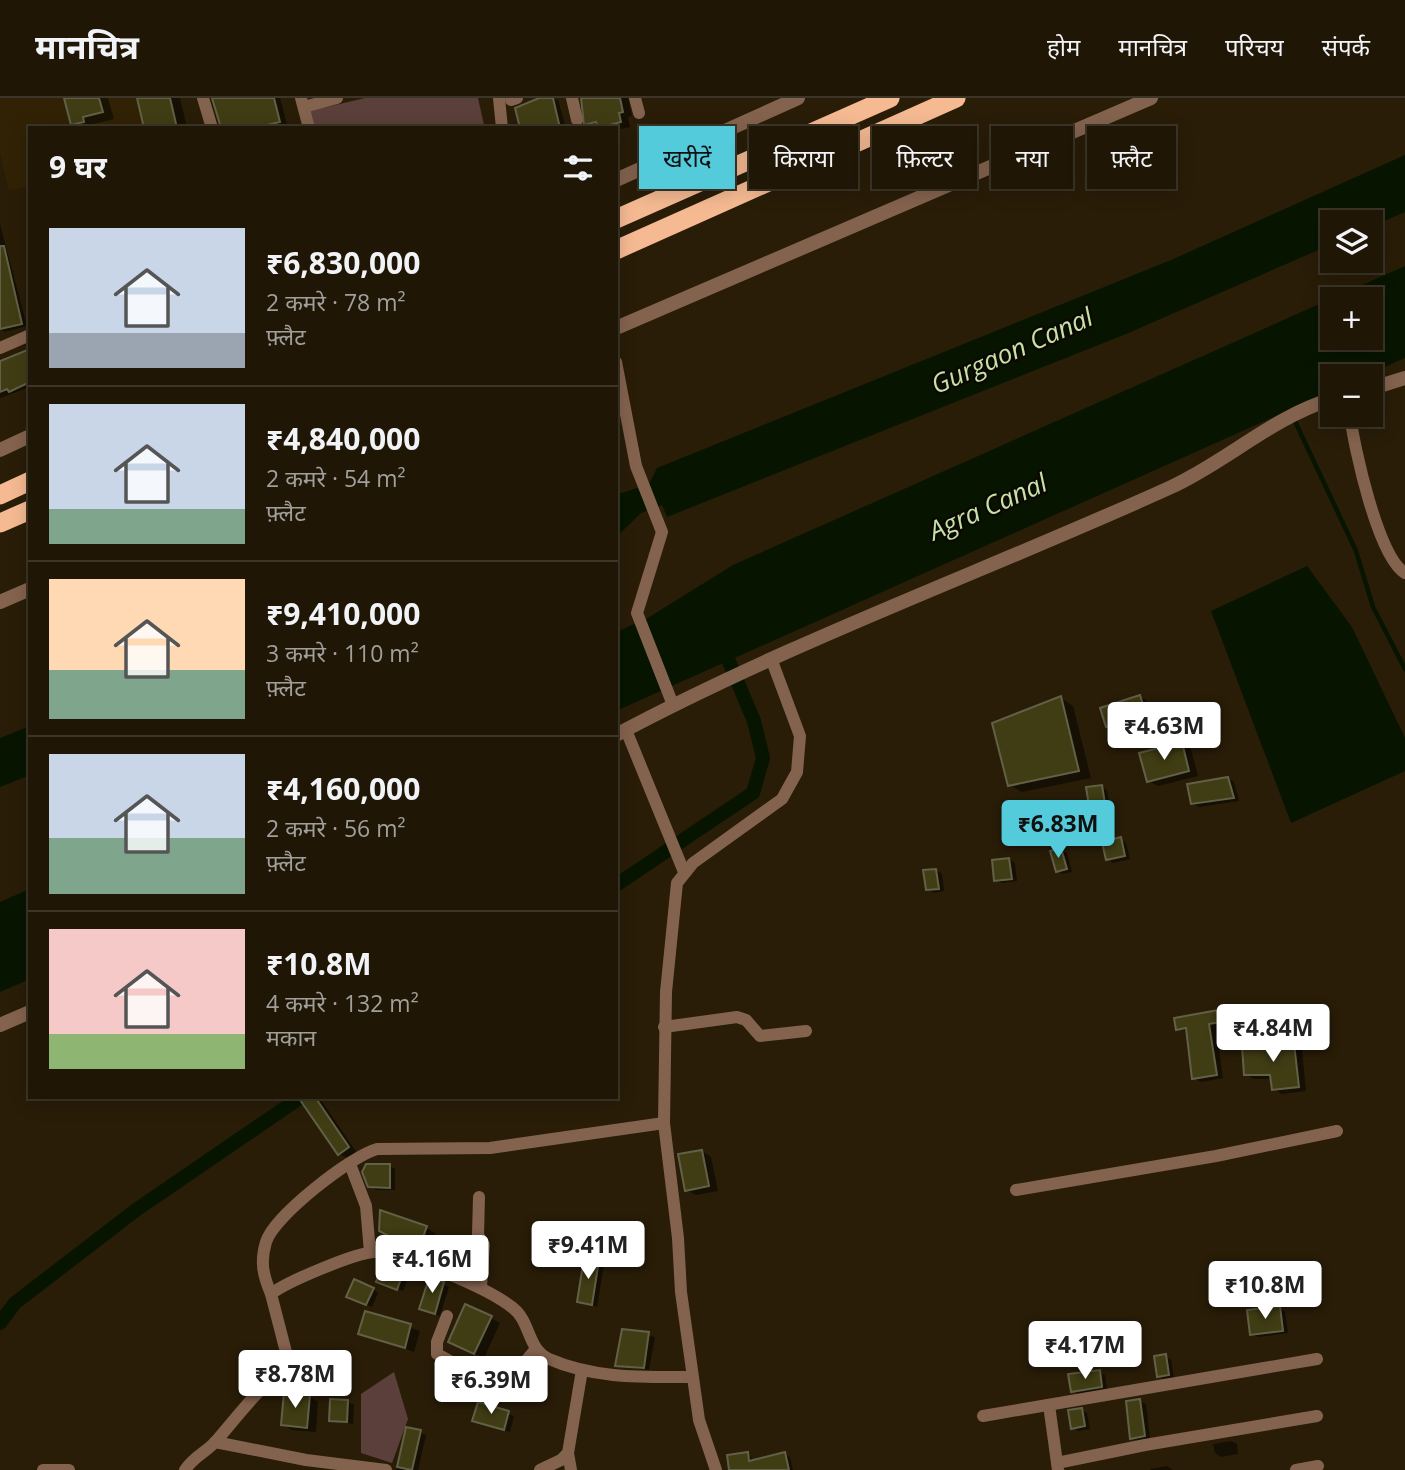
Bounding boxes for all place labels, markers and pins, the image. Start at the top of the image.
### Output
pin: ₹4.63M [1107,702,1221,762]
pin: ₹6.83M [1001,800,1115,860]
pin: ₹4.84M [1216,1004,1330,1064]
pin: ₹9.41M [531,1222,645,1281]
pin: ₹4.16M [375,1236,489,1295]
pin: ₹10.8M [1208,1262,1322,1321]
pin: ₹4.17M [1028,1322,1142,1381]
pin: ₹8.78M [238,1350,352,1410]
pin: ₹6.39M [434,1356,548,1416]

